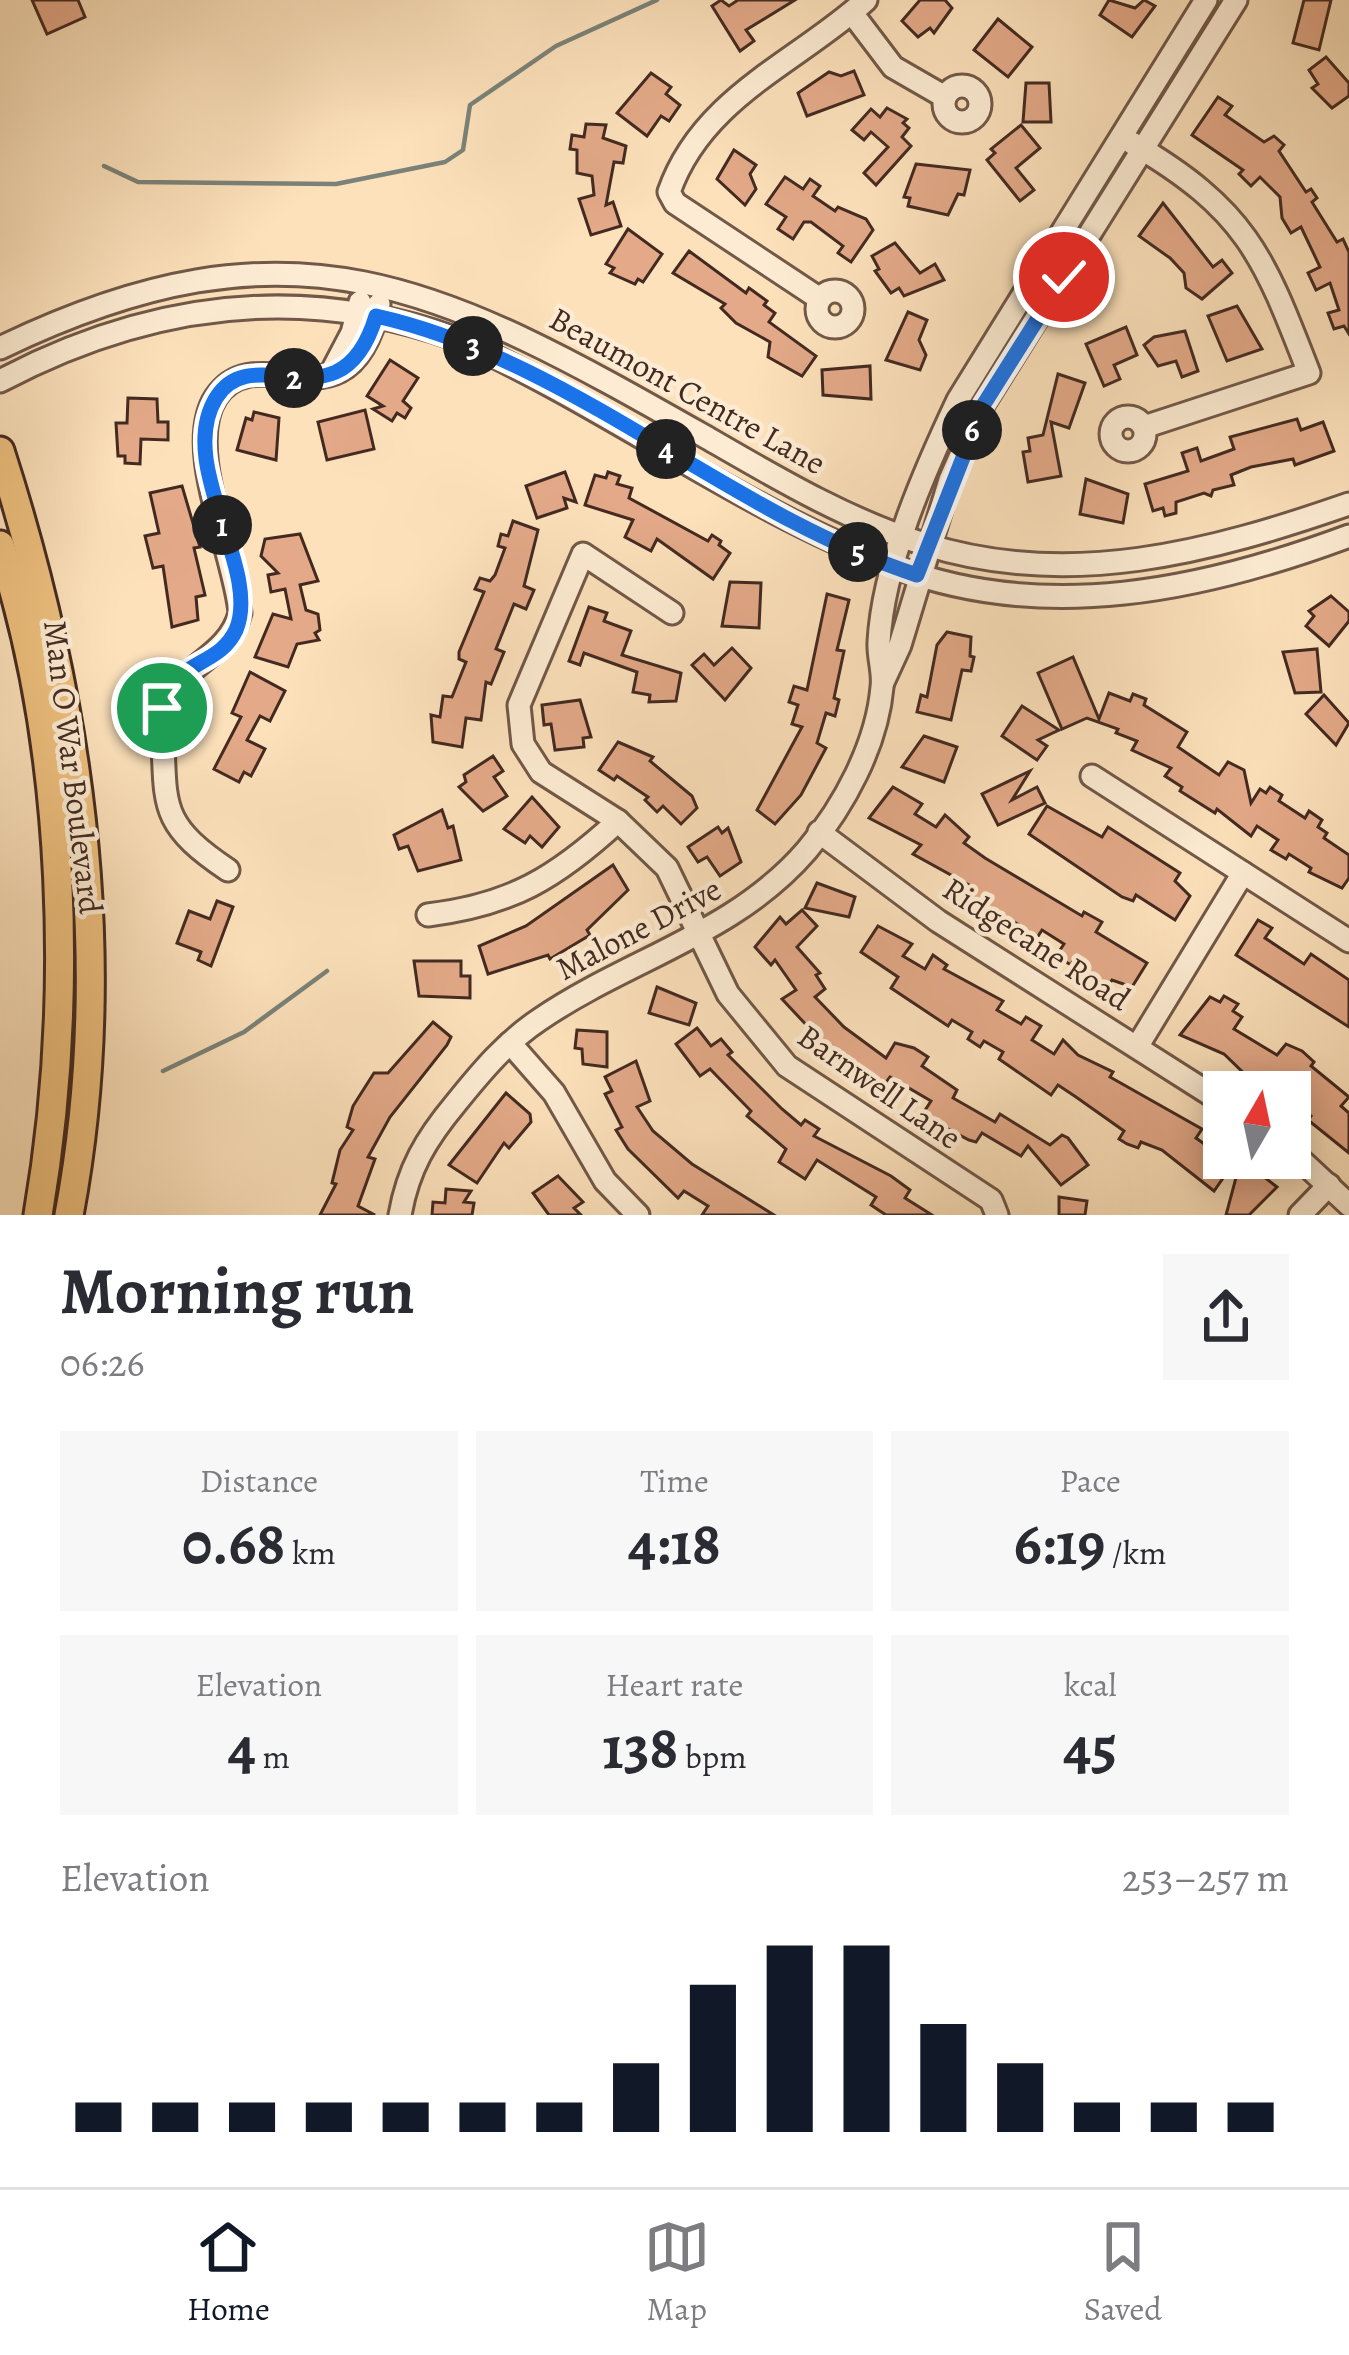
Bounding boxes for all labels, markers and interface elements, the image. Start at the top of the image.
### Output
pin [1013,226,1115,328]
icon: check [1031,244,1097,310]
street label: Beaumont Centre Lane [542,296,834,485]
pin: 3 [443,316,503,376]
text: 3 [466,323,480,368]
pin: 2 [264,348,324,408]
text: 2 [286,355,302,400]
pin: 6 [942,400,1002,460]
text: 6 [964,407,980,452]
pin: 4 [636,419,696,479]
text: 4 [658,426,674,471]
pin: 1 [192,495,252,555]
text: 1 [216,502,228,547]
pin: 5 [828,522,888,582]
text: 5 [851,529,865,574]
street label: Man O War Boulevard [33,618,114,917]
pin [111,657,213,759]
icon: arrive [129,675,195,741]
street label: Malone Drive [548,866,729,991]
street label: Ridgecane Road [934,866,1140,1021]
street label: Barnwell Lane [789,1013,971,1159]
north arrow [1203,1071,1311,1179]
map controls [1203,1071,1311,1179]
text: Morning run [60,1246,415,1336]
button: share [1163,1254,1289,1380]
text: 06:26 [60,1336,145,1389]
text: Distance [200,1458,318,1503]
text: Time [640,1458,709,1503]
text: Pace [1060,1458,1121,1503]
text: 0.68 [182,1503,285,1585]
text: 4:18 [628,1503,721,1585]
text: 6:19 [1014,1503,1105,1585]
text: km [285,1530,336,1575]
text: /km [1105,1530,1167,1575]
text: Elevation [196,1662,322,1707]
text: Heart rate [606,1662,743,1707]
text: kcal [1064,1662,1117,1707]
text: 4 [228,1707,256,1789]
text: 138 [602,1707,678,1789]
text: 45 [1063,1707,1117,1789]
text: m [256,1734,290,1779]
text: bpm [678,1734,747,1779]
text: Elevation [60,1851,210,1904]
text: 253–257 m [1122,1851,1289,1904]
tab: Home [187,2214,270,2331]
tab: Map [644,2214,710,2331]
tab: Saved [1084,2214,1162,2331]

